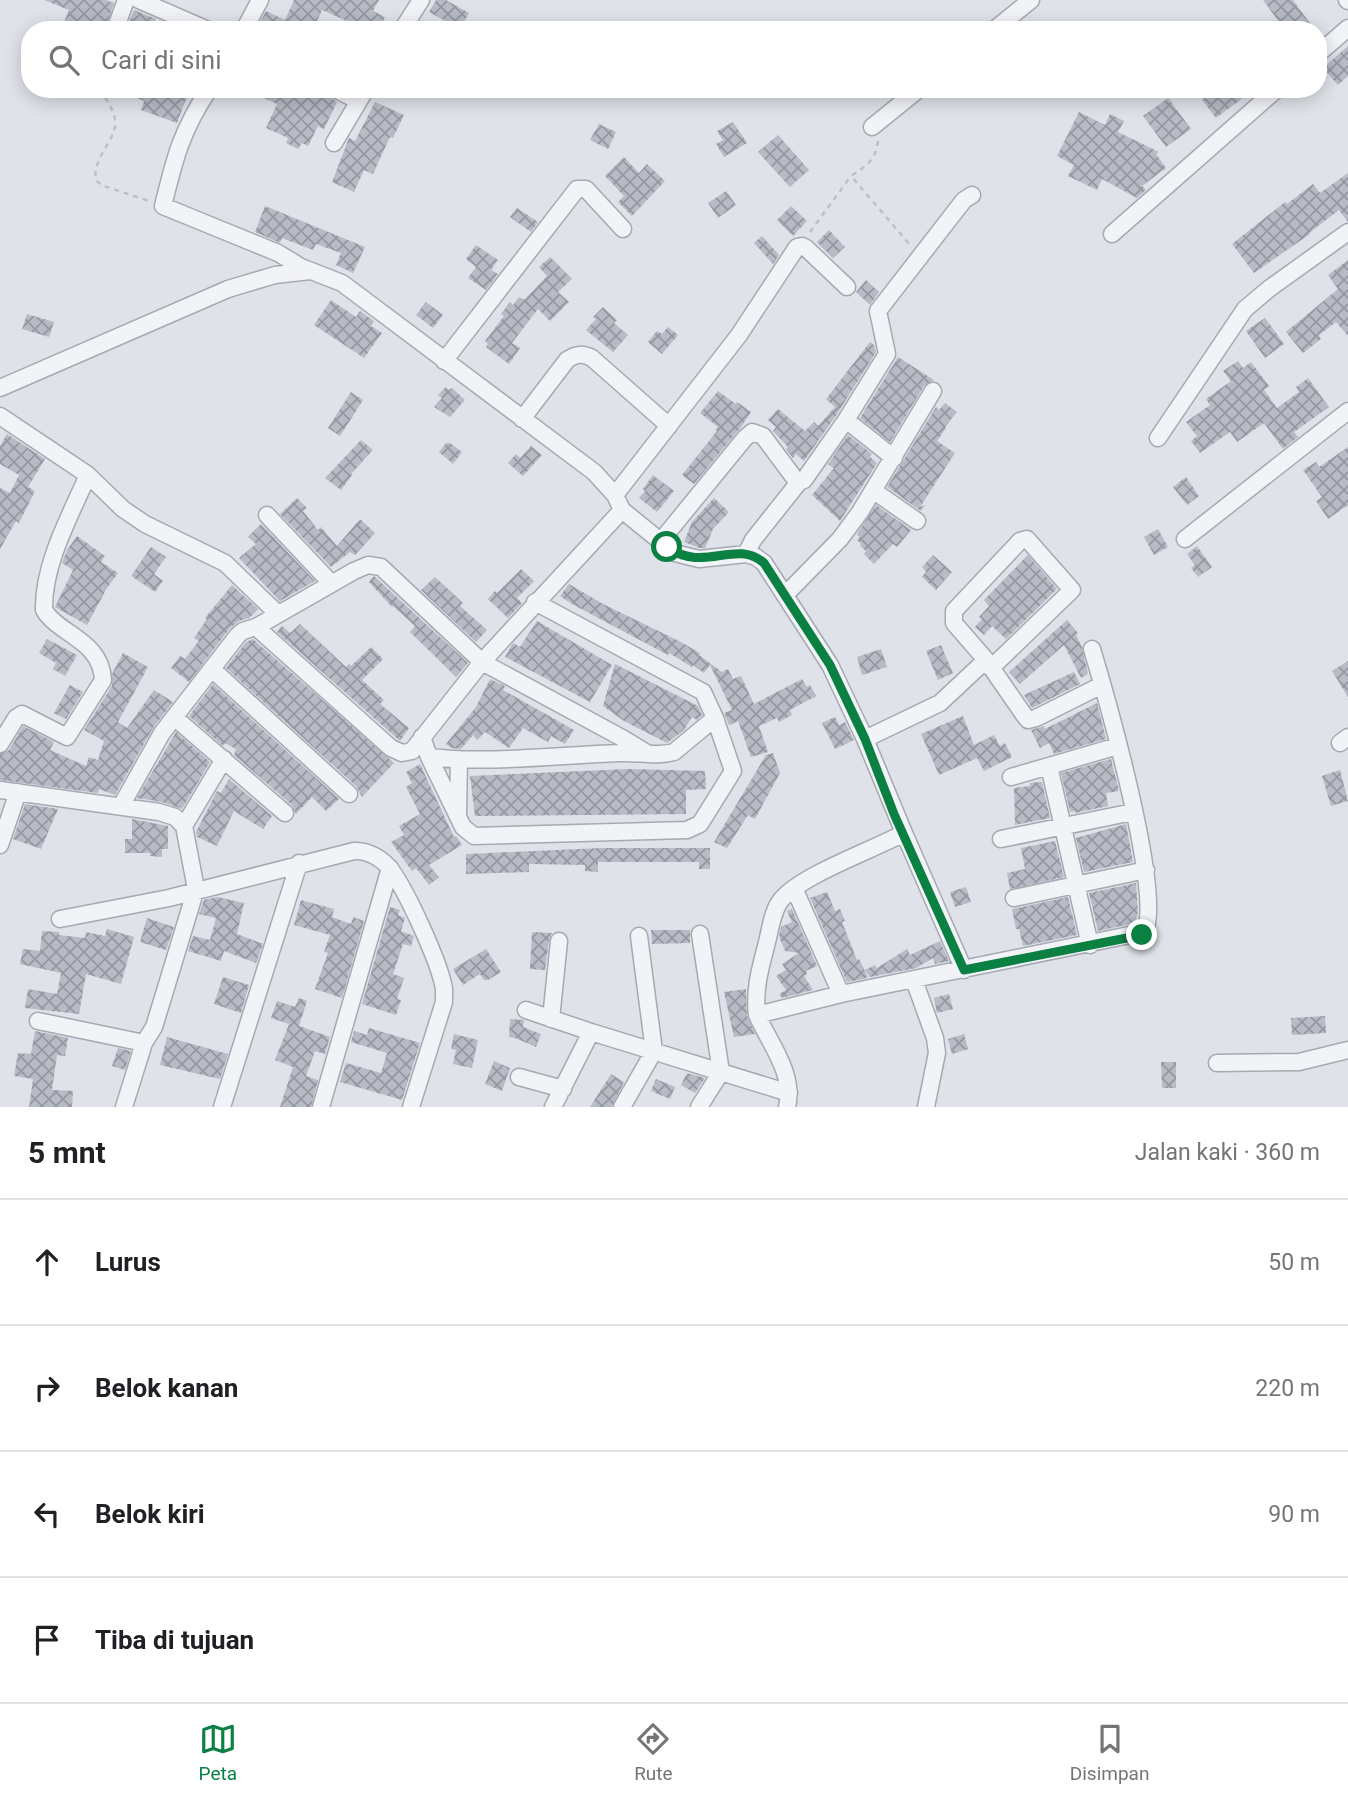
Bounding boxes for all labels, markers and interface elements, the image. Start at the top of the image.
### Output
search box [21,21,1327,98]
icon: search [45,41,83,79]
text: Cari di sini [101,45,222,75]
route start [651,531,682,562]
route end [1126,919,1157,950]
text: 5 mnt [28,1135,106,1170]
text: Jalan kaki · 360 m [1135,1139,1320,1166]
icon: ahead [28,1243,66,1281]
text: Lurus [95,1247,161,1277]
text: 50 m [1268,1249,1320,1276]
icon: right [28,1369,66,1407]
text: Belok kanan [95,1373,238,1403]
text: 220 m [1255,1375,1320,1402]
icon: left [28,1495,66,1533]
text: Belok kiri [95,1499,205,1529]
text: 90 m [1268,1501,1320,1528]
icon: arrive [28,1621,66,1659]
text: Tiba di tujuan [95,1625,254,1655]
tab: Peta [199,1720,237,1785]
tab: Rute [634,1720,673,1785]
tab: Disimpan [1070,1720,1149,1785]

